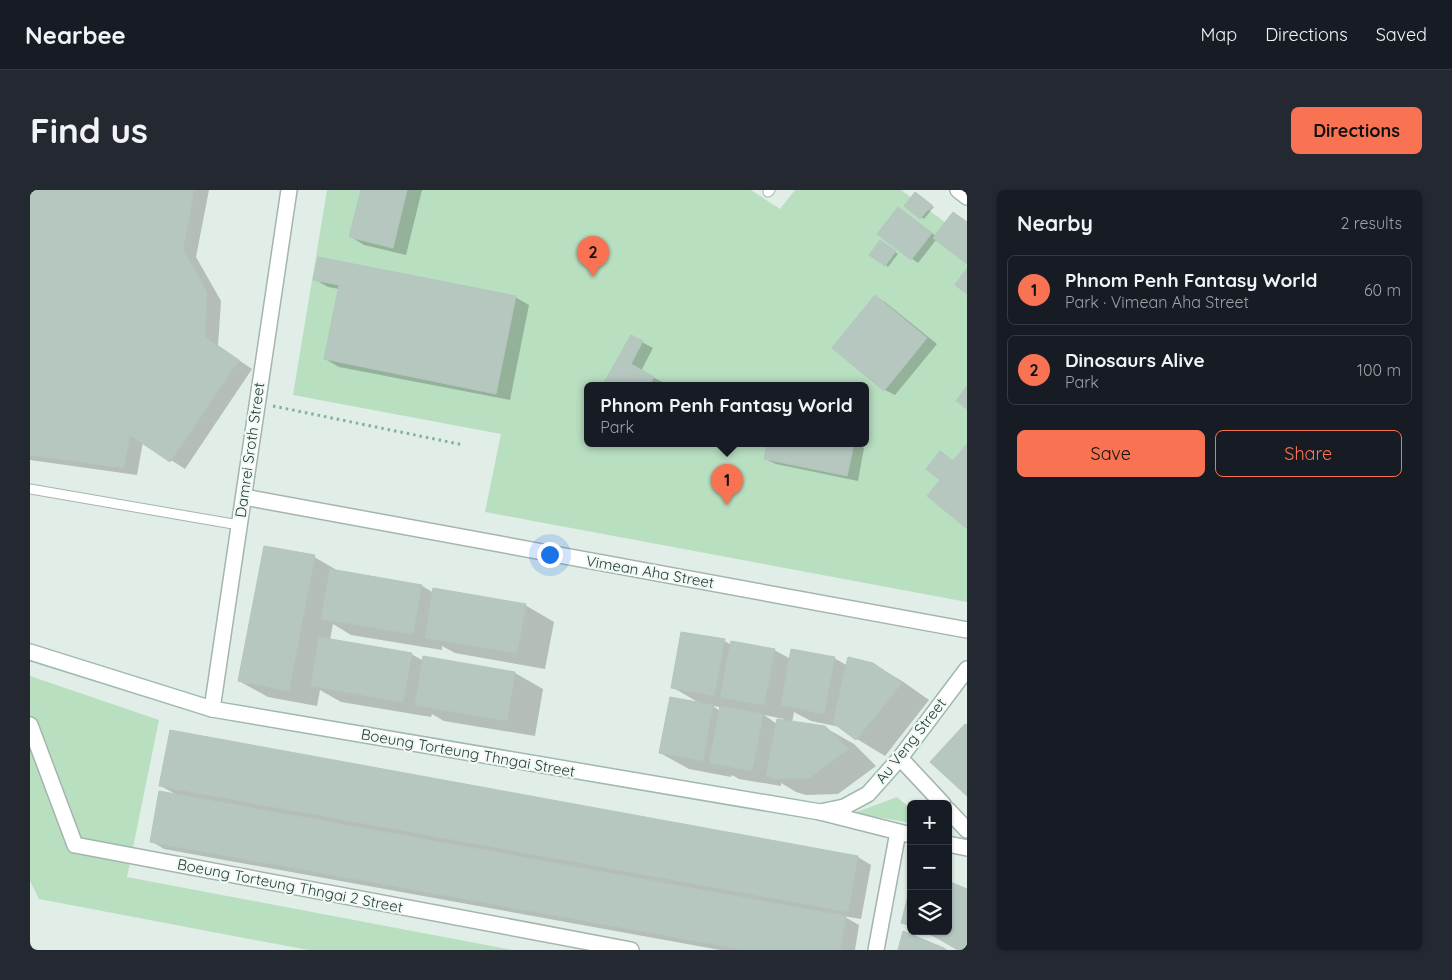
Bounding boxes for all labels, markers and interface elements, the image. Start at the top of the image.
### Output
text: Nearbee [25,20,126,50]
text: Map [1200,23,1237,46]
text: Directions [1265,23,1348,46]
text: Saved [1376,23,1427,46]
button: Directions [1291,107,1422,154]
text: Find us [30,108,148,152]
text: Nearby [1017,210,1093,236]
text: 2 results [1340,213,1402,233]
pin: 2 [577,236,609,277]
text: Phnom Penh Fantasy World [1065,268,1317,292]
text: 1 [1031,280,1037,300]
text: 60 m [1364,280,1401,300]
text: Park · Vimean Aha Street [1065,292,1249,312]
text: Dinosaurs Alive [1065,348,1205,372]
text: 2 [1029,360,1039,380]
text: 100 m [1357,360,1401,380]
text: Park [1065,372,1099,392]
street label: Damrei Sroth Street [231,381,268,519]
popup [584,382,869,447]
text: Phnom Penh Fantasy World [600,393,853,417]
text: Park [600,417,634,437]
button: Save [1017,430,1205,477]
button: Share [1215,430,1402,477]
pin: 1 [711,464,743,505]
your location [537,542,563,568]
street label: Vimean Aha Street [585,551,716,592]
street label: Au Veng Street [871,694,950,787]
street label: Boeung Torteung Thngai Street [360,724,577,781]
map controls [907,800,952,935]
button: + [907,800,952,845]
button: − [907,845,952,890]
street label: Boeung Torteung Thngai 2 Street [176,854,405,917]
button: layers [907,890,952,935]

